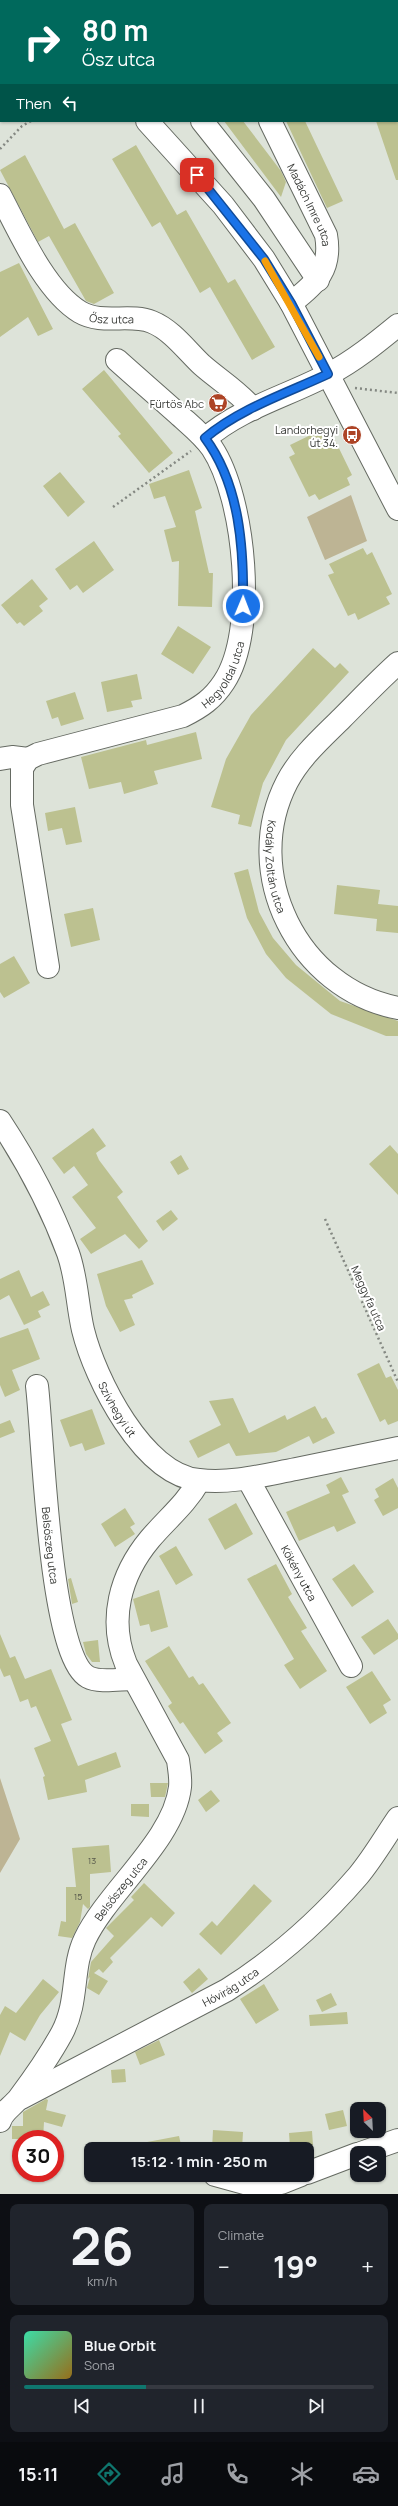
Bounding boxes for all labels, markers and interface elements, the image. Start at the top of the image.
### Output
text: 80 m [82,11,148,49]
icon: right [16,16,68,68]
text: Ősz utca [82,47,155,71]
icon: left [59,92,81,114]
text: Then [16,93,51,114]
pin [180,158,214,192]
street label: Madách Imre utca [284,161,335,247]
icon: arrive [186,164,208,186]
street label: Ősz utca [88,309,134,326]
supermarket icon: Fürtös Abc [207,392,229,414]
place label: Fürtös Abc [150,396,204,411]
place label: Landorhegyi út 34. [275,422,338,450]
bus stop icon: Landorhegyi út 34. [341,424,363,446]
position arrow [222,585,264,627]
street label: Hegyoldal utca [198,640,247,711]
street label: Kodály Zoltán utca [263,819,290,915]
street label: Meggyfa utca [348,1263,390,1333]
street label: Szívhegyi út [96,1379,140,1440]
street label: Belsőszeg utca [39,1506,63,1585]
street label: Kökény utca [278,1542,321,1603]
house number: 13 [88,1854,96,1867]
street label: Belsőszeg utca [90,1854,150,1924]
house number: 15 [74,1890,82,1903]
street label: Hóvirág utca [199,1964,261,2009]
north arrow [350,2102,386,2138]
map controls [350,2102,386,2182]
speed limit sign: 30 [12,2130,64,2182]
button: layers [350,2146,386,2182]
text: 15:12 · 1 min · 250 m [131,2151,267,2172]
text: 26 [70,2210,134,2281]
text: Climate [218,2226,264,2244]
text: 19° [273,2246,318,2287]
text: − [218,2252,230,2282]
text: + [361,2252,374,2282]
text: km/h [87,2272,117,2290]
text: Blue Orbit [84,2335,156,2356]
text: Sona [84,2356,115,2374]
icon: previous [71,2395,93,2417]
icon: pause [188,2395,210,2417]
icon: next [305,2395,327,2417]
icon: directions [95,2460,123,2488]
icon: music [159,2460,187,2488]
icon: phone [223,2460,251,2488]
icon: climate [288,2460,316,2488]
icon: car [352,2460,380,2488]
text: 15:11 [18,2462,59,2486]

